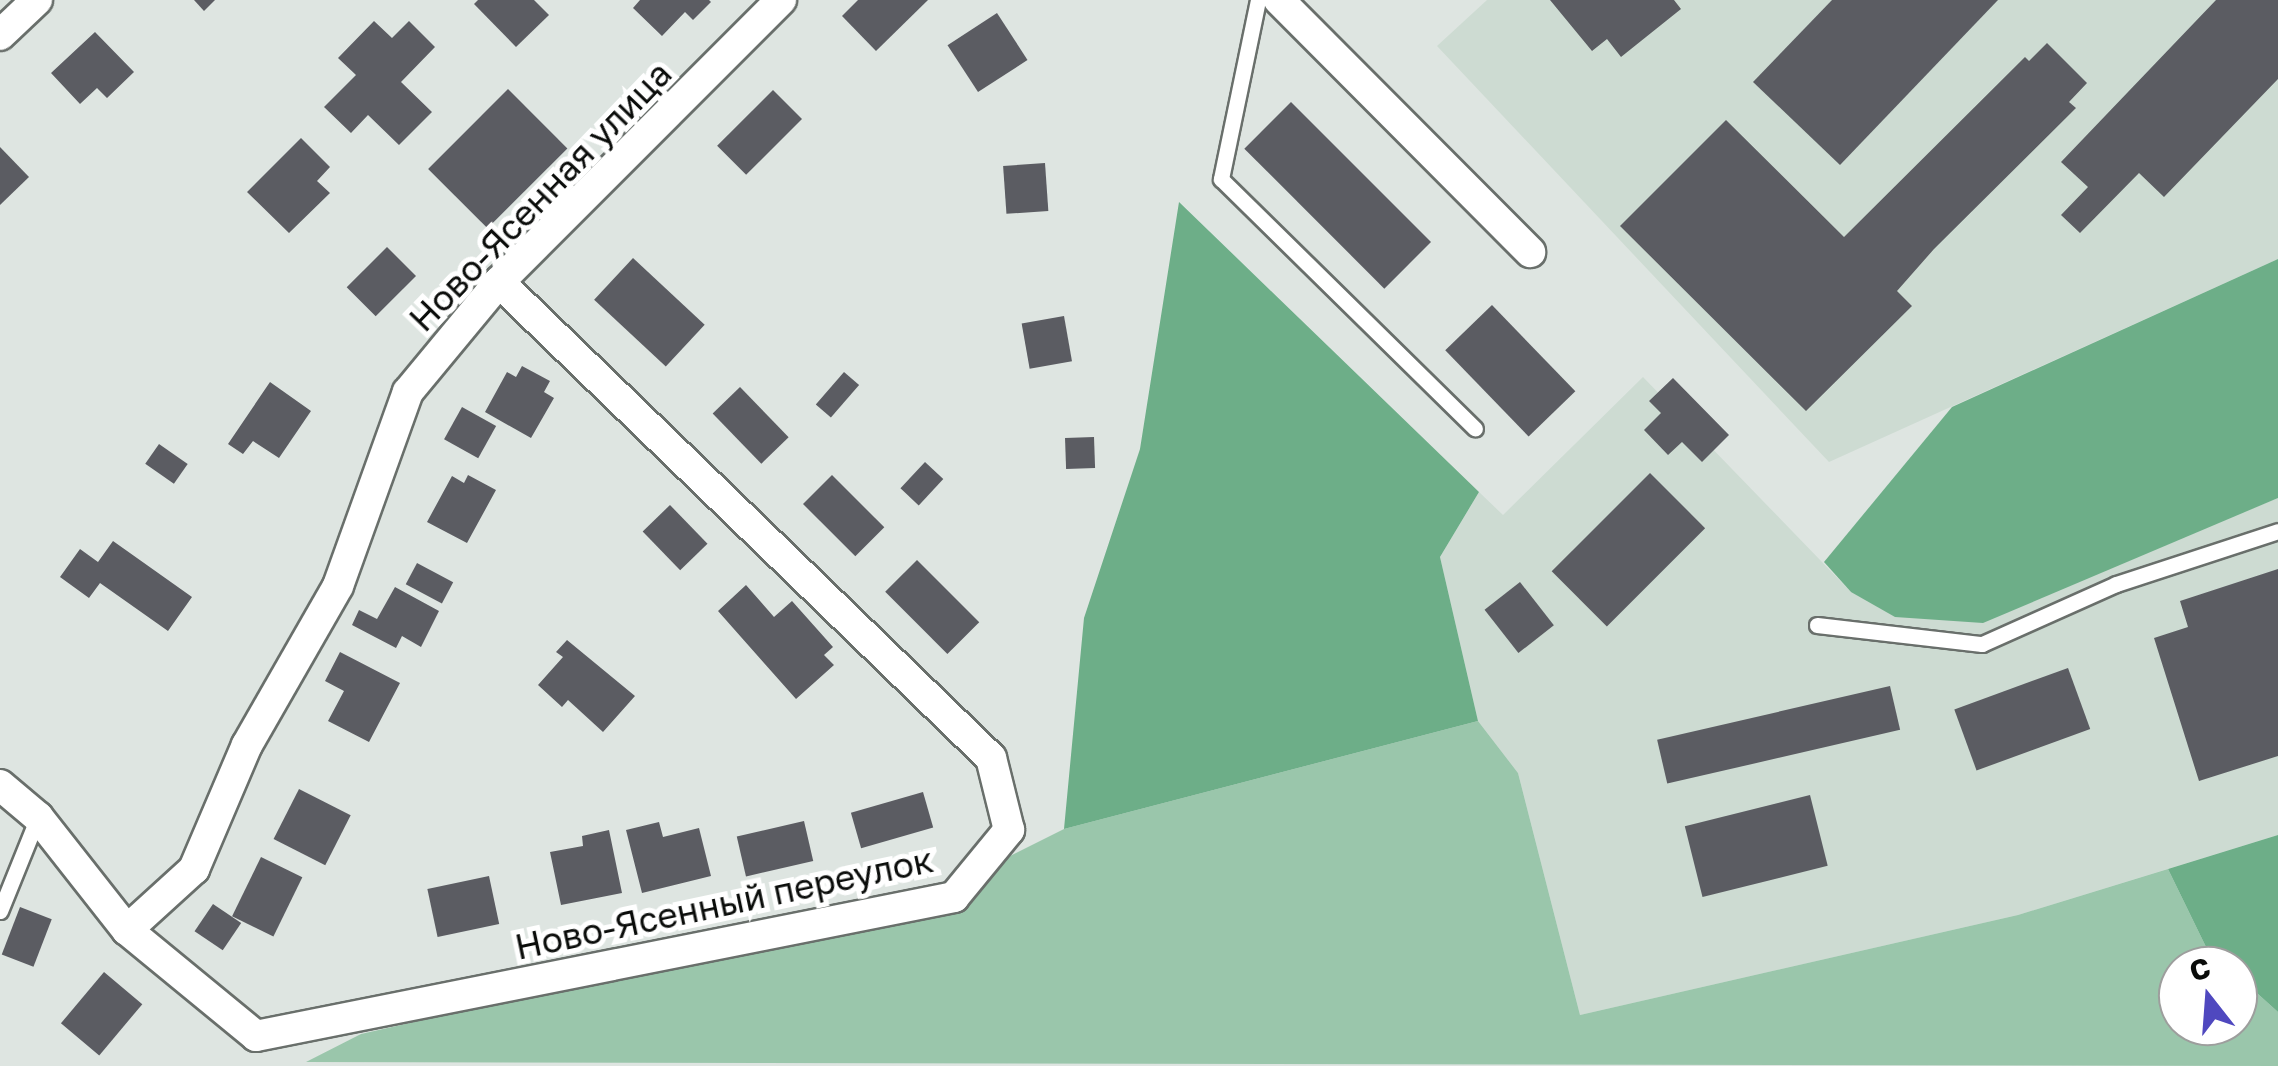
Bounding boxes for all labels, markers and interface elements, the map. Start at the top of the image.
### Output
street label: Ново-Ясенная улица [400,52,680,340]
street label: Ново-Ясенный переулок [511,838,937,968]
north arrow [2158,946,2258,1046]
text: С [2185,950,2214,987]

